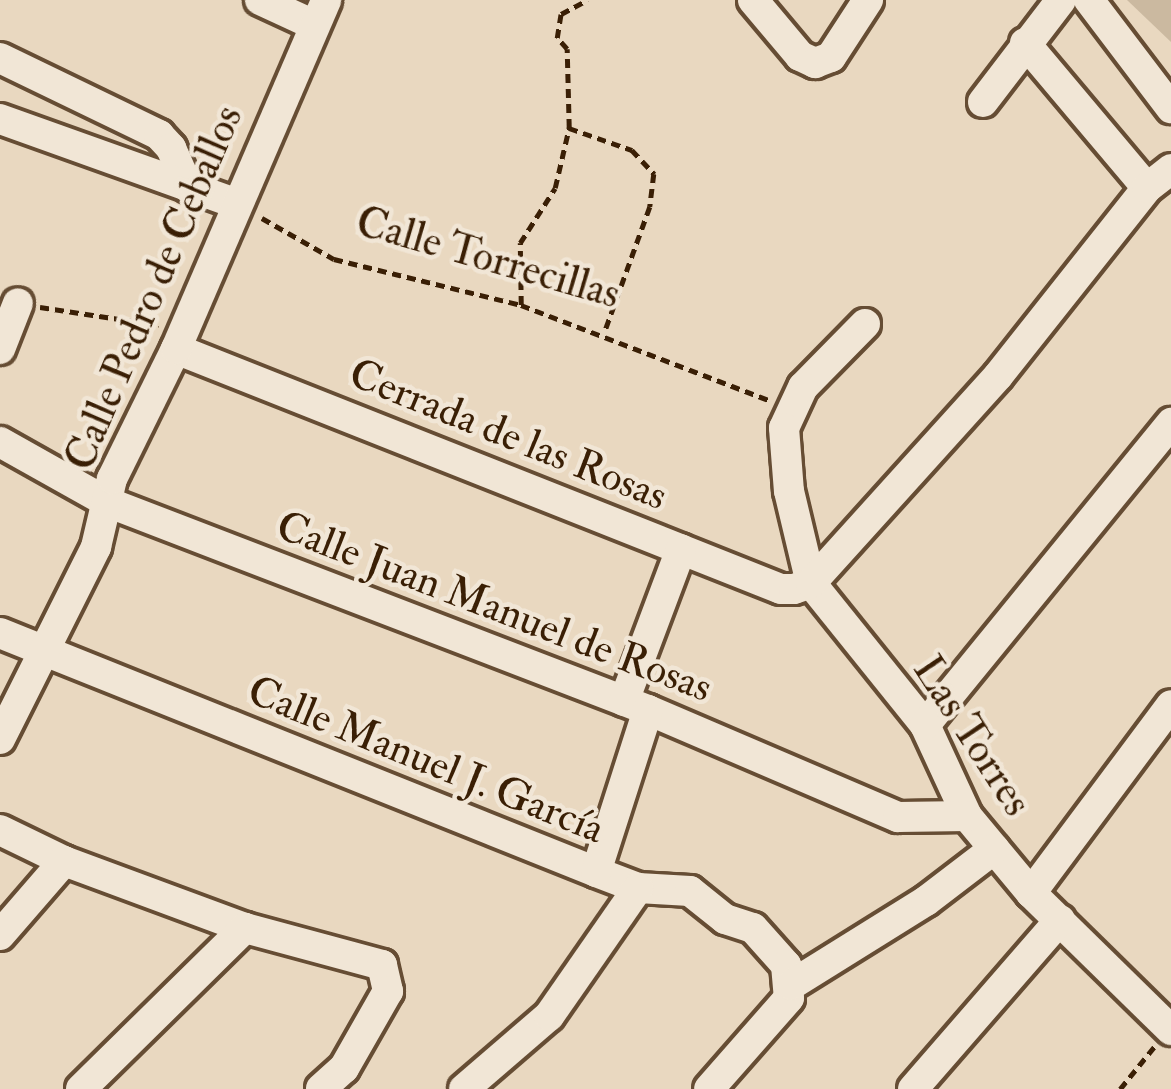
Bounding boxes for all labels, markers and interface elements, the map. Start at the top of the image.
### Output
street label: Calle Pedro de Ceballos [54,98,254,478]
street label: Calle Torrecillas [351,196,625,320]
street label: Cerrada de las Rosas [342,348,674,522]
street label: Calle Juan Manuel de Rosas [269,501,719,713]
street label: Las Torres [902,647,1042,825]
street label: Calle Manuel J. García [240,665,612,855]

